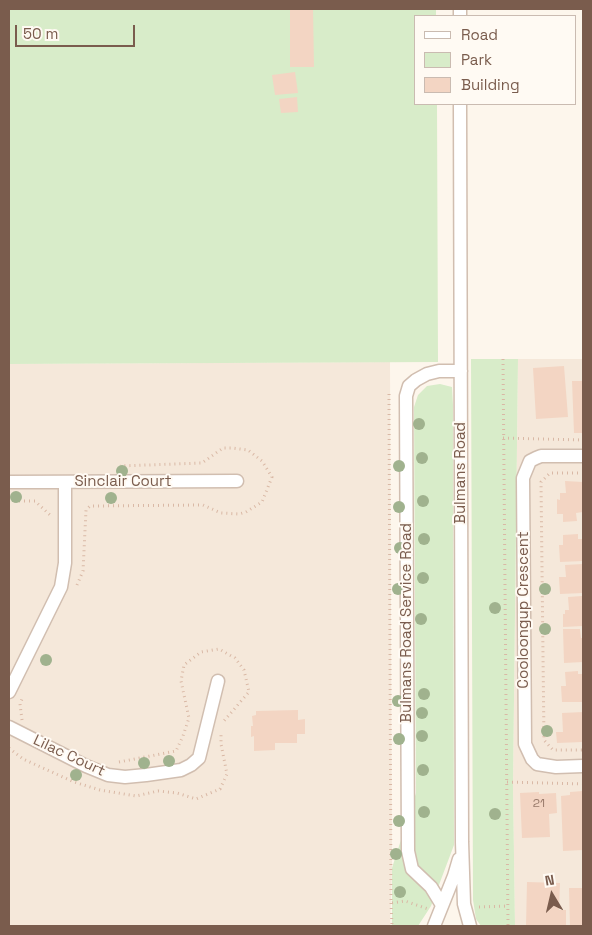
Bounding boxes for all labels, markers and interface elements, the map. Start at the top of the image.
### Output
scale bar [18,15,138,47]
legend [414,15,577,105]
text: 50 m [23,24,58,43]
text: Road [461,25,498,44]
text: Park [461,50,492,69]
text: Building [461,75,520,94]
street label: Bulmans Road [452,422,470,524]
street label: Sinclair Court [74,473,172,491]
street label: Bulmans Road Service Road [398,523,416,723]
street label: Cooloongup Crescent [515,531,533,689]
street label: Lilac Court [30,731,108,781]
house number: 21 [533,797,545,811]
north arrow [527,870,577,920]
text: N [544,871,556,890]

